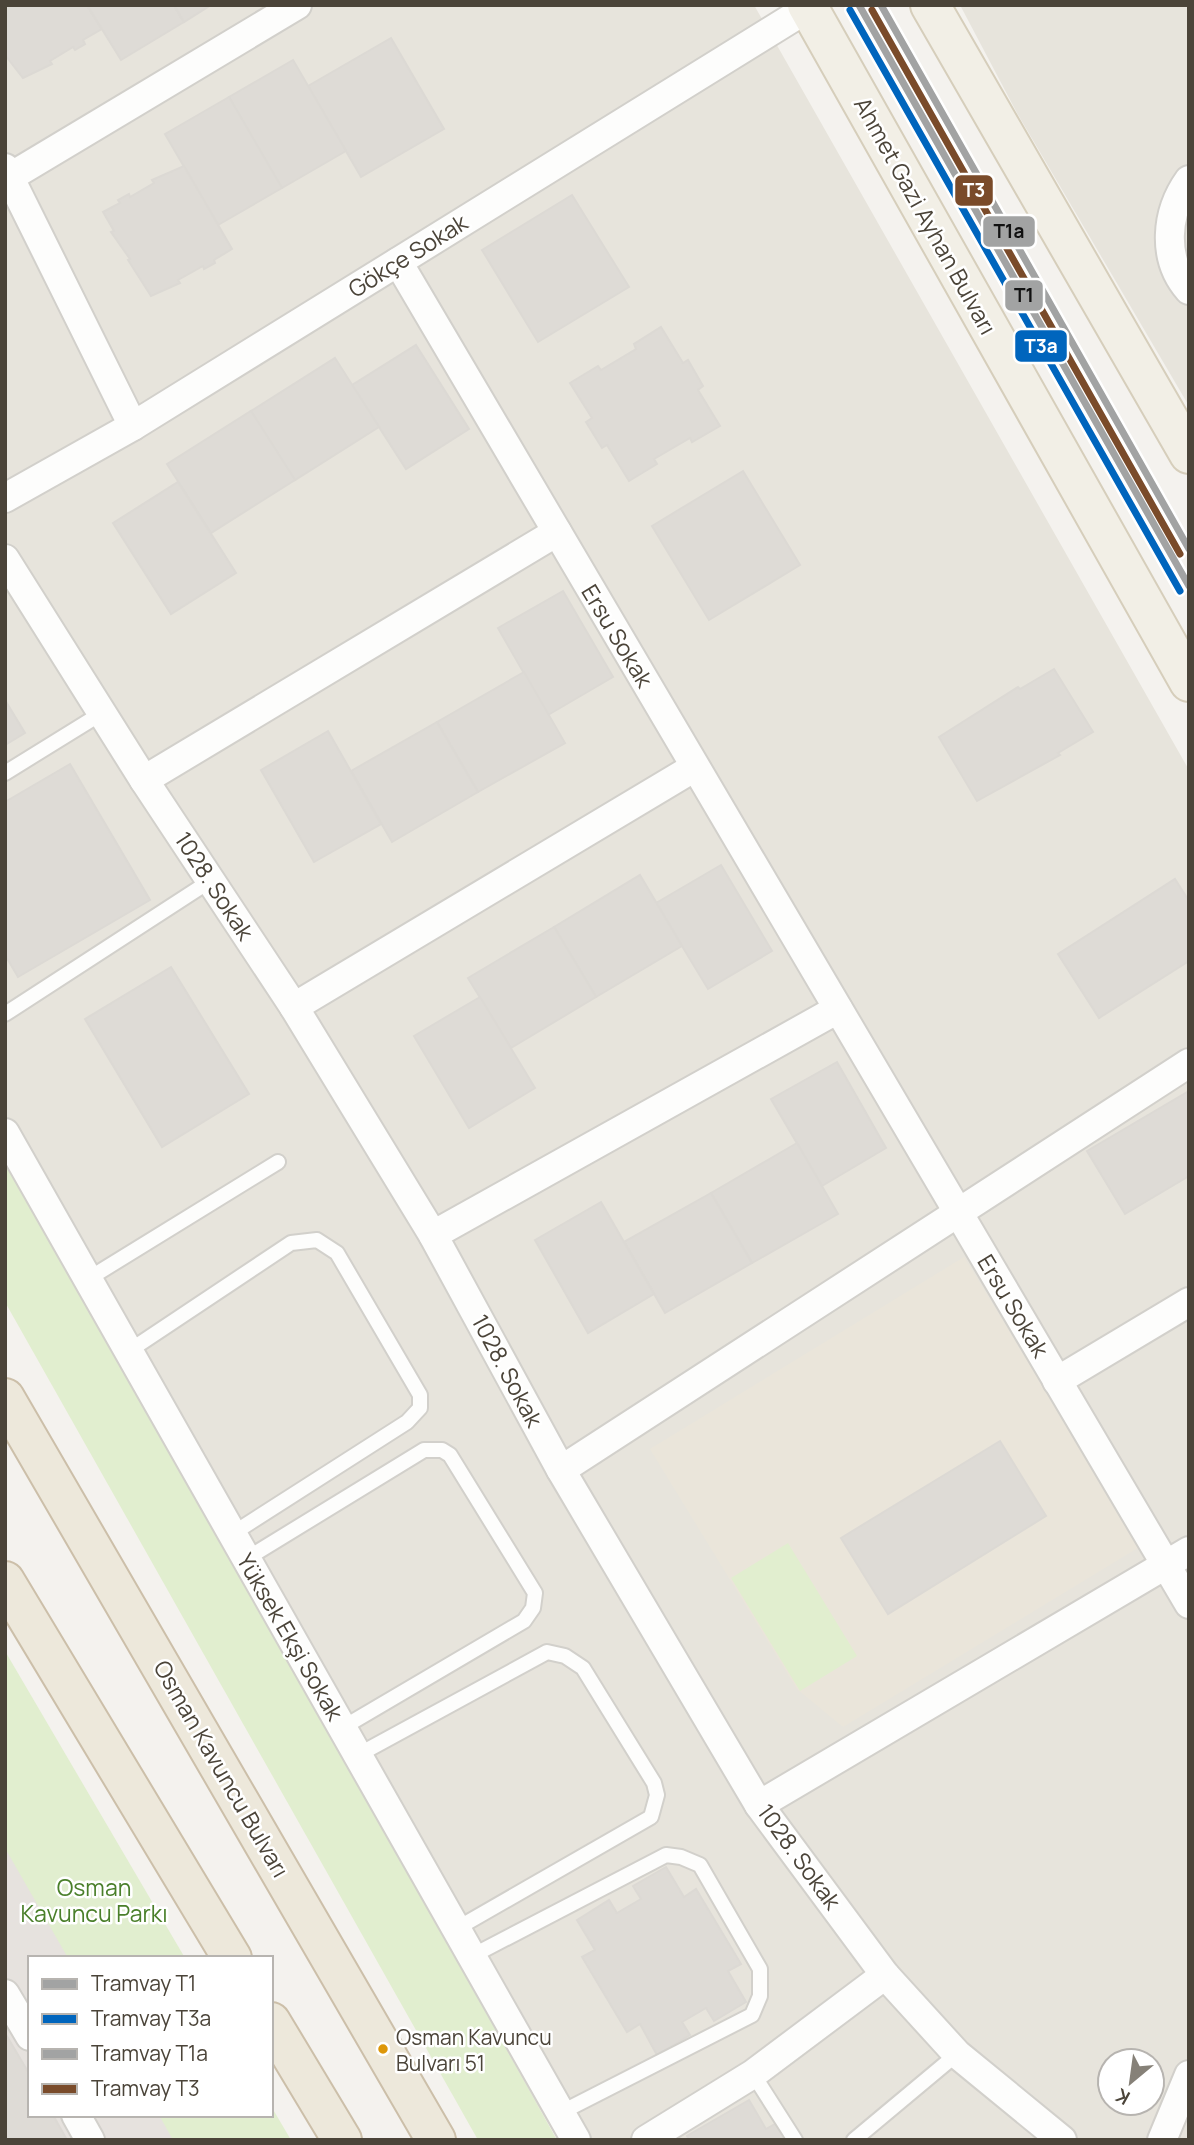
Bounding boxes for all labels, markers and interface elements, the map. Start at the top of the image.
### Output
street label: Ahmet Gazi Ayhan Bulvarı [847,91,1005,340]
line badge: T3 [954,174,994,207]
text: T3 [963,177,985,203]
street label: Gökçe Sokak [342,206,474,304]
line badge: T1a [982,215,1036,248]
text: T1a [994,218,1024,244]
line badge: T1 [1004,279,1044,312]
text: T1 [1014,282,1034,308]
line badge: T3a [1014,329,1068,363]
text: T3a [1024,333,1058,359]
street label: Ersu Sokak [575,578,661,693]
street label: 1028. Sokak [168,825,262,946]
street label: Ersu Sokak [971,1248,1057,1363]
street label: 1028. Sokak [465,1309,551,1433]
street label: Yüksek Ekşi Sokak [230,1547,352,1726]
street label: Osman Kavuncu Bulvarı [147,1654,297,1883]
street label: 1028. Sokak [751,1797,849,1916]
park label: Osman Kavuncu Parkı [20,1871,168,1929]
legend [28,1956,273,2117]
text: Tramvay T1 [91,1969,196,1997]
text: Tramvay T3a [91,2004,211,2032]
place label: Osman Kavuncu Bulvarı 51 [396,2023,552,2077]
text: Tramvay T1a [91,2039,208,2067]
marker: Osman Kavuncu Bulvarı 51 [376,2042,390,2056]
north arrow [1096,2047,1166,2117]
text: Tramvay T3 [91,2074,200,2102]
text: K [1110,2082,1134,2111]

